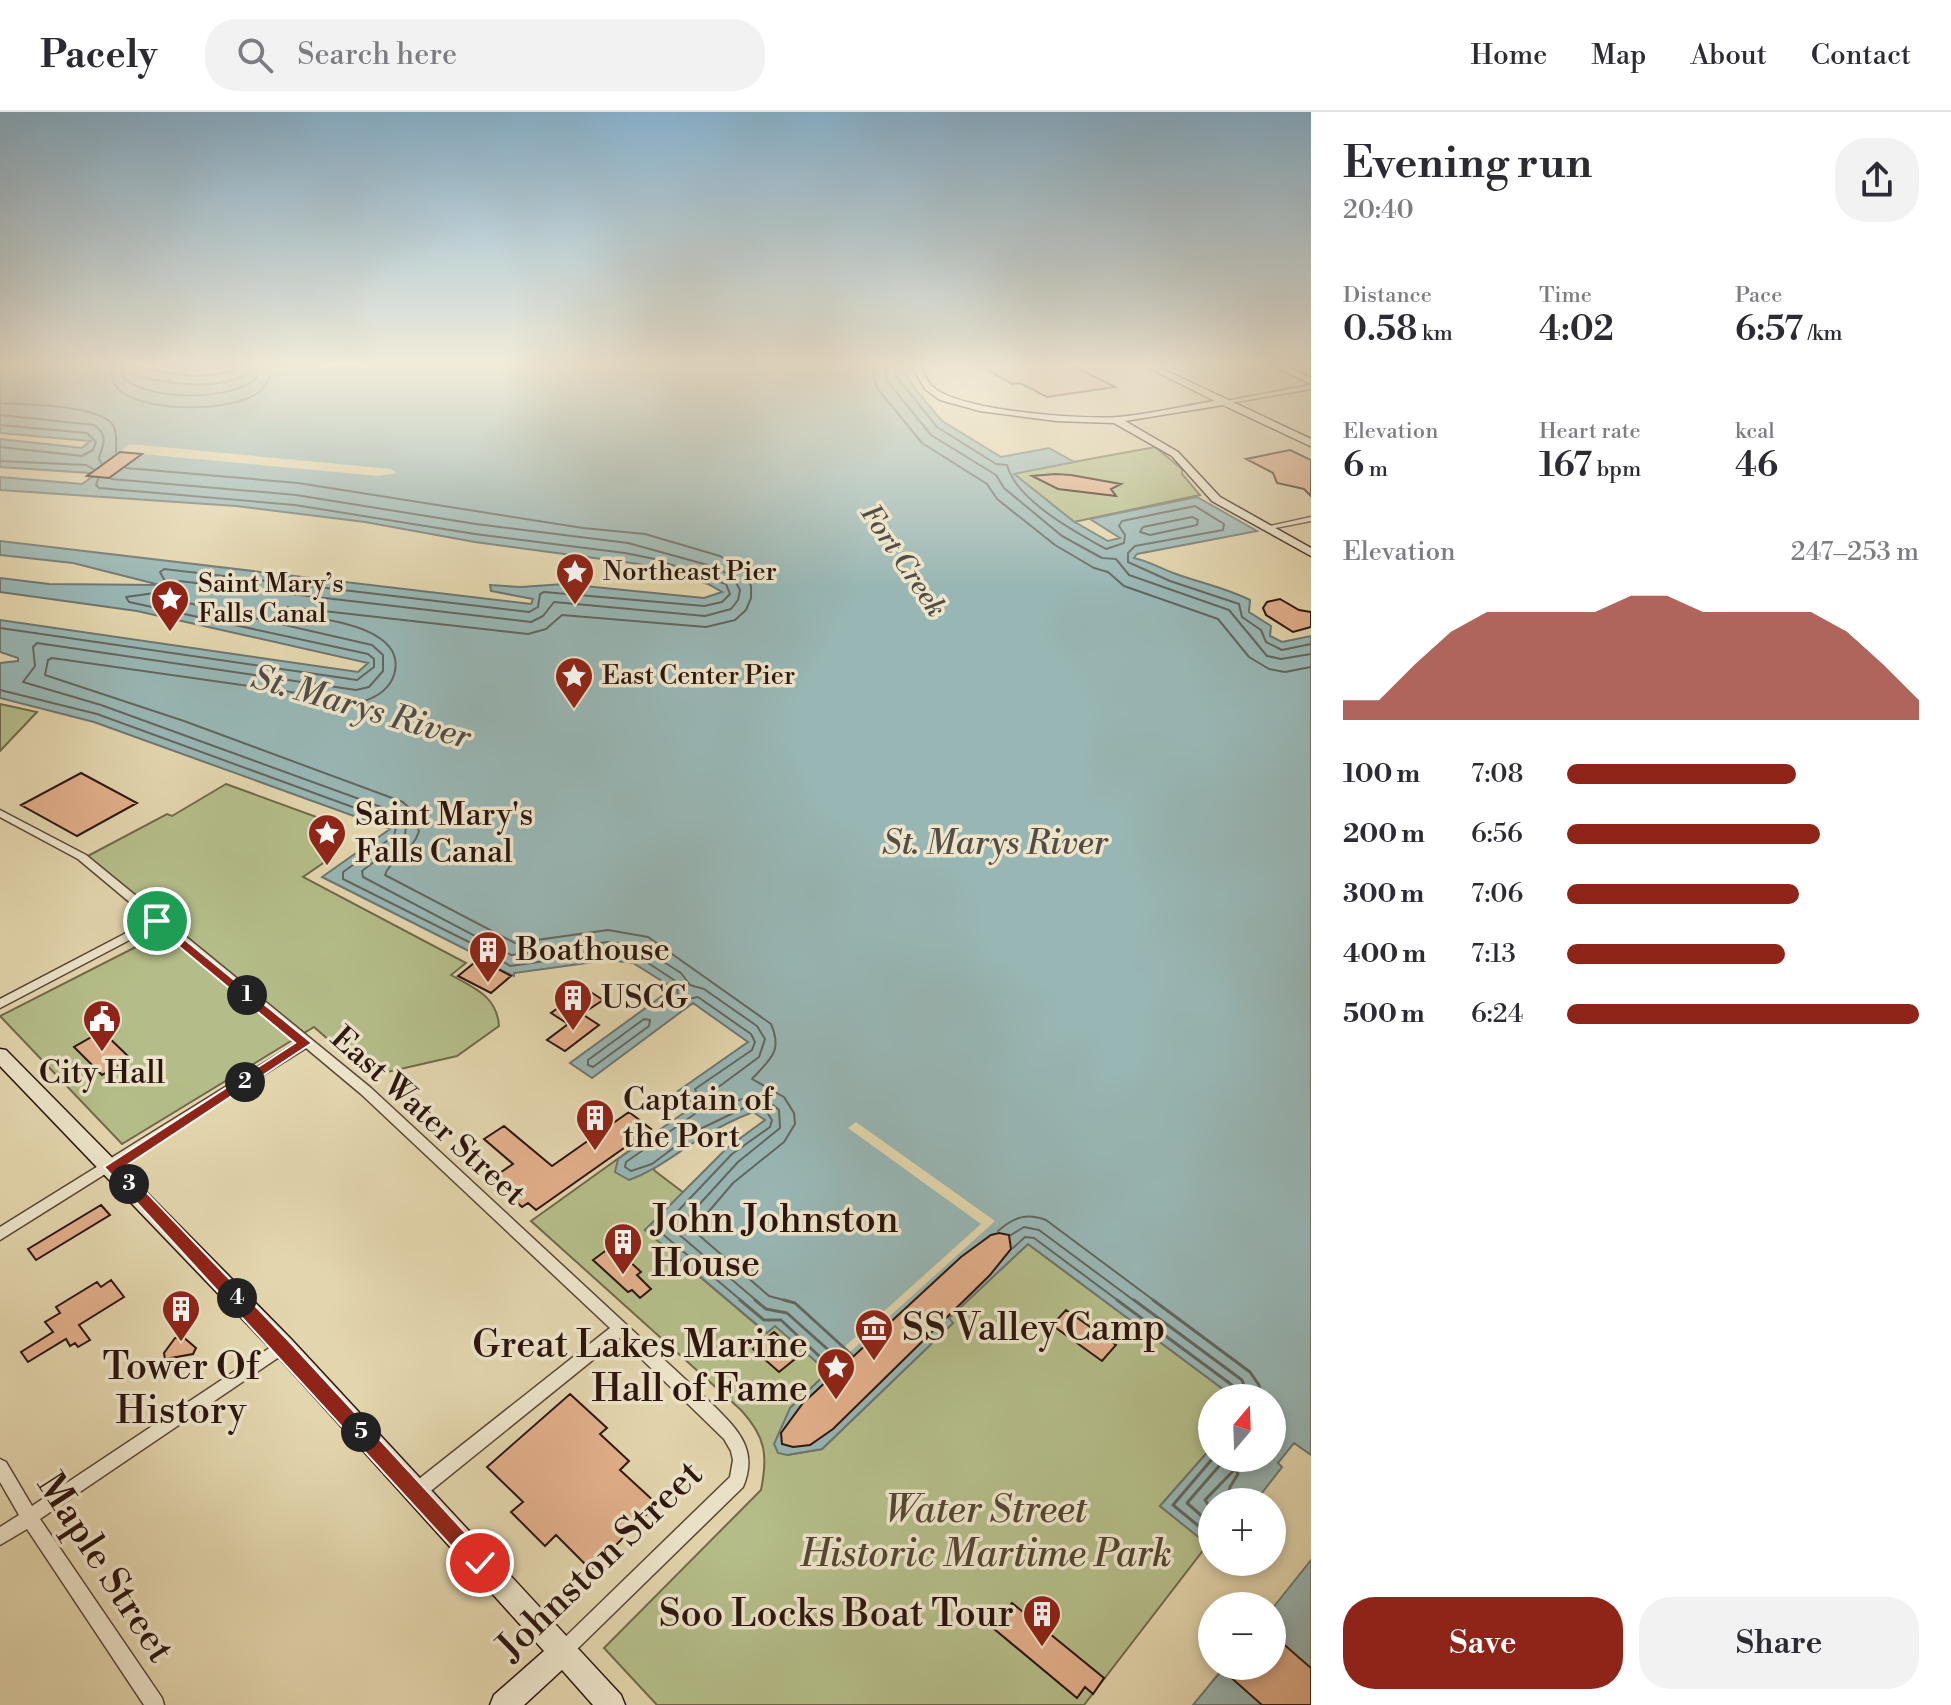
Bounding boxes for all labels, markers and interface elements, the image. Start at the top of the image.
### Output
search box [205,19,765,91]
text: Pacely [40,32,157,79]
icon: search [233,33,277,77]
text: Search here [297,36,457,74]
text: Home [1471,38,1547,73]
text: Map [1591,38,1646,73]
text: About [1690,38,1767,73]
text: Contact [1811,38,1911,73]
text: Evening run [1343,136,1592,191]
button: share [1835,138,1919,222]
text: 20:40 [1343,194,1414,226]
text: Distance [1343,282,1432,309]
text: Time [1539,282,1592,309]
text: Pace [1735,282,1782,309]
text: 0.58 [1343,309,1417,351]
text: 4:02 [1539,309,1614,351]
text: 6:57 [1735,309,1803,351]
text: km [1417,320,1453,347]
text: /km [1803,320,1843,347]
text: Elevation [1343,418,1438,445]
text: Heart rate [1539,418,1641,445]
text: kcal [1735,418,1775,445]
text: 6 [1343,445,1364,487]
text: 167 [1539,445,1592,487]
text: 46 [1735,445,1778,487]
text: m [1364,456,1388,483]
text: bpm [1592,456,1641,483]
water label: Fort Creek [852,498,954,624]
text: Elevation [1343,536,1456,568]
text: 247–253 m [1791,536,1919,568]
place icon: Northeast Pier [554,551,596,606]
place label: Northeast Pier [603,556,777,588]
place label: Saint Mary’s Falls Canal [198,568,344,630]
place icon: Saint Mary’s Falls Canal [149,578,191,633]
place icon: East Center Pier [553,655,595,710]
water label: St. Marys River [247,657,476,760]
place label: East Center Pier [602,660,795,692]
text: 100 m [1343,758,1420,790]
text: 7:08 [1471,758,1523,790]
place label: Saint Mary's Falls Canal [355,795,533,872]
place icon: Saint Mary's Falls Canal [306,812,348,867]
text: 200 m [1343,818,1425,850]
text: 6:56 [1471,818,1523,850]
water label: St. Marys River [882,823,1109,865]
text: 300 m [1343,878,1424,910]
text: 7:06 [1471,878,1523,910]
pin [123,887,191,955]
icon: arrive [135,899,179,943]
building icon: Boathouse [467,929,509,984]
place label: Boathouse [515,930,670,970]
text: 400 m [1343,938,1426,970]
text: 7:13 [1471,938,1516,970]
pin: 1 [227,975,267,1015]
building icon: USCG [552,977,594,1032]
place label: USCG [601,978,689,1018]
text: 1 [242,981,252,1008]
public building icon: City Hall [81,998,123,1053]
text: 500 m [1343,998,1425,1030]
text: 6:24 [1471,998,1523,1030]
street label: East Water Street [322,1018,534,1214]
place label: City Hall [39,1053,166,1093]
pin: 2 [225,1062,265,1102]
text: 2 [238,1068,252,1095]
place label: Captain of the Port [623,1080,774,1157]
building icon: Captain of the Port [574,1097,616,1152]
pin: 3 [109,1164,149,1204]
text: 3 [122,1170,136,1197]
place label: John Johnston House [649,1197,899,1288]
building icon: John Johnston House [602,1221,644,1276]
pin: 4 [217,1278,257,1318]
text: 4 [230,1284,244,1311]
building icon: Tower Of History [160,1288,202,1343]
place label: SS Valley Camp [902,1305,1165,1352]
museum icon: SS Valley Camp [853,1307,895,1362]
place label: Great Lakes Marine Hall of Fame [472,1322,808,1413]
place label: Tower Of History [103,1344,262,1435]
place icon: Great Lakes Marine Hall of Fame [815,1346,857,1401]
north arrow [1198,1384,1286,1472]
map controls [1198,1384,1286,1680]
pin: 5 [341,1412,381,1452]
text: 5 [354,1418,368,1445]
street label: Johnston Street [486,1451,713,1672]
street label: Maple Street [26,1465,184,1671]
park label: Water Street Historic Martime Park [799,1487,1172,1578]
button: + [1198,1488,1286,1576]
pin [446,1529,514,1597]
icon: check [458,1541,502,1585]
place label: Soo Locks Boat Tour [659,1591,1014,1638]
button: − [1198,1592,1286,1680]
building icon: Soo Locks Boat Tour [1021,1593,1063,1648]
button: Save [1343,1597,1623,1689]
button: Share [1639,1597,1919,1689]

